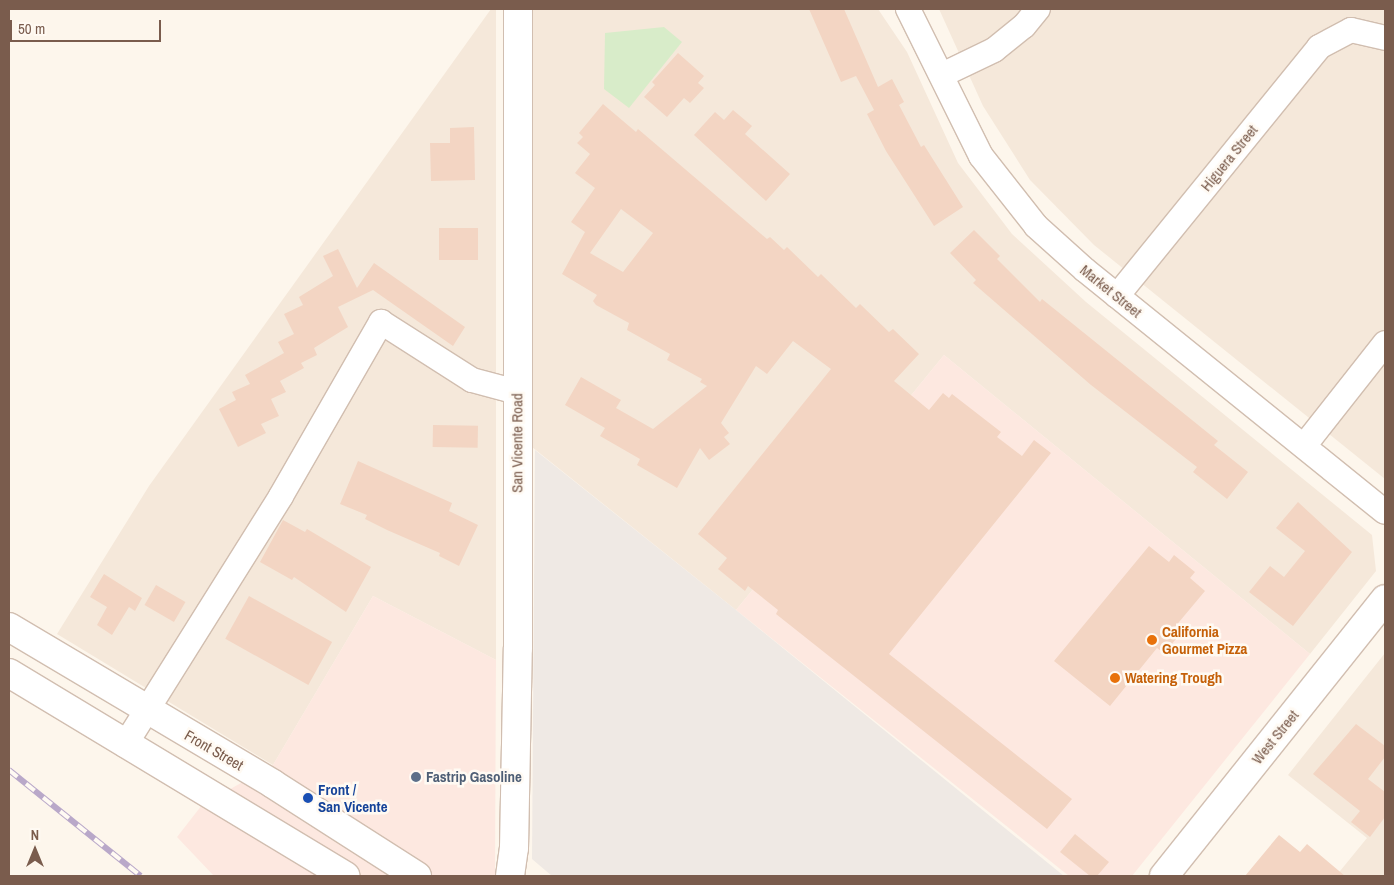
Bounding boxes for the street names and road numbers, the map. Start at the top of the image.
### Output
street label: Higuera Street [1197,121,1261,195]
street label: Market Street [1077,261,1145,321]
street label: San Vicente Road [508,393,526,493]
street label: West Street [1248,706,1302,768]
street label: Front Street [181,726,247,774]

